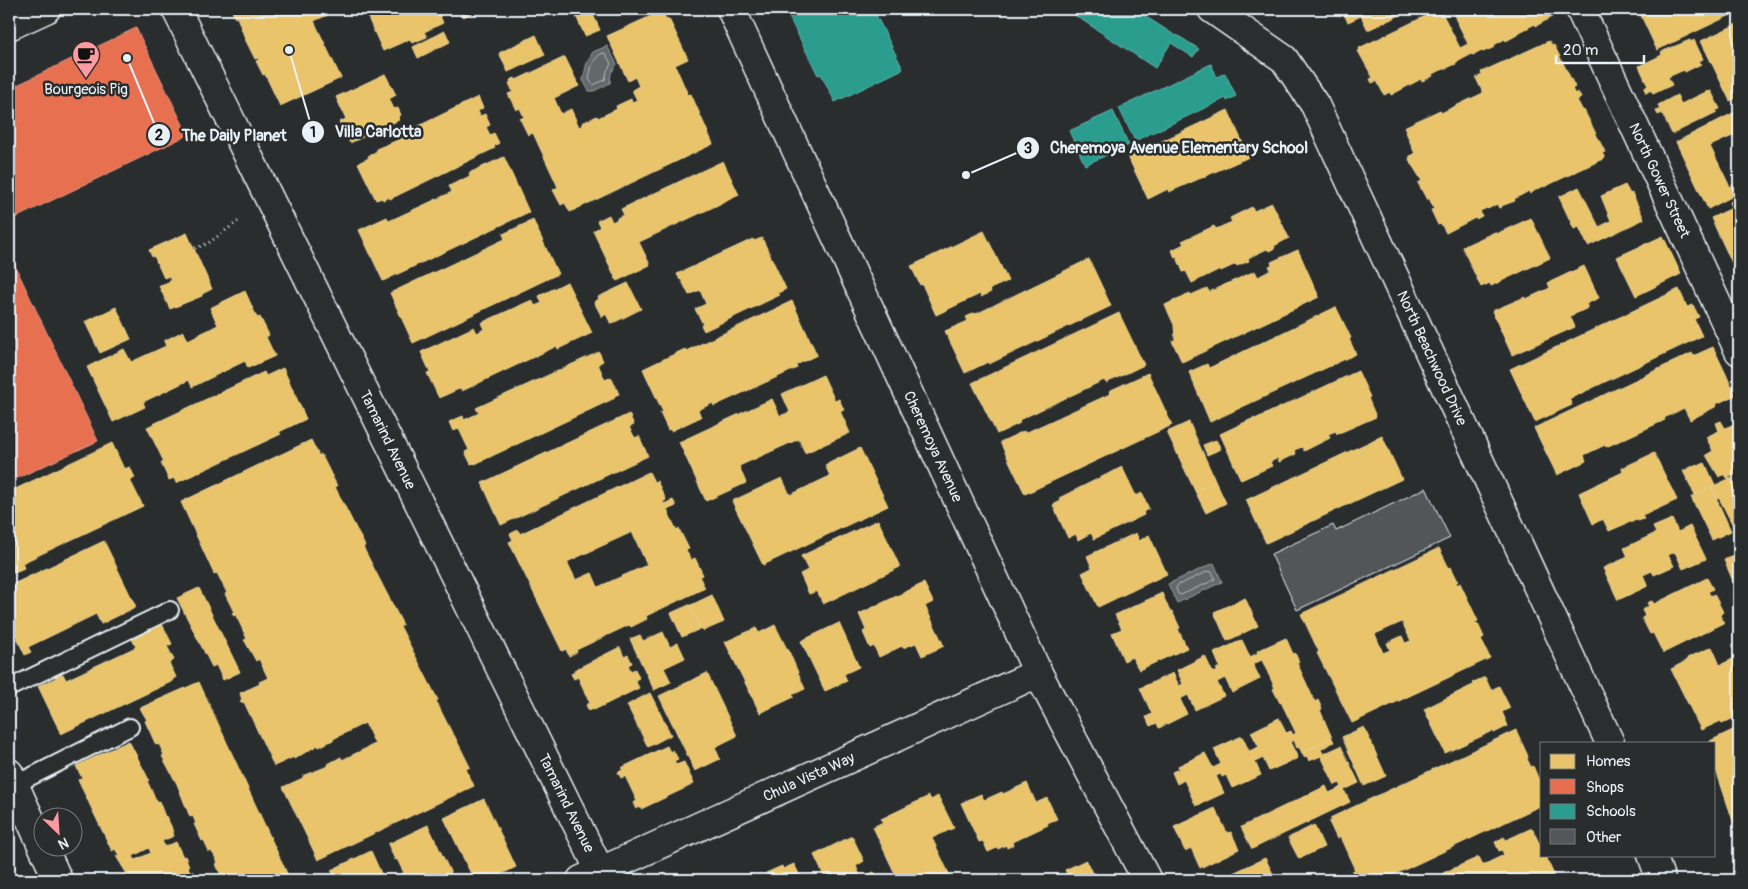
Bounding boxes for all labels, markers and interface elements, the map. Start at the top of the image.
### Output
scale bar [1556,32,1643,64]
cafe icon: Bourgeois Pig [71,40,101,79]
text: 20 m [1563,41,1598,60]
place label: Bourgeois Pig [44,80,128,99]
callout: Villa Carlotta [300,116,432,147]
callout: The Daily Planet [147,120,297,151]
street label: North Gower Street [1625,120,1695,242]
text: Villa Carlotta [335,122,422,142]
text: 1 [310,123,316,142]
text: 2 [155,126,163,145]
text: The Daily Planet [180,126,287,146]
callout: Cheremoya Avenue Elementary School [1015,132,1318,163]
text: Cheremoya Avenue Elementary School [1050,138,1308,158]
text: 3 [1024,139,1032,158]
street label: North Beachwood Drive [1393,288,1472,429]
street label: Tamarind Avenue [356,387,420,493]
street label: Cheremoya Avenue [899,388,967,506]
legend [1540,742,1716,856]
street label: Chula Vista Way [760,748,858,806]
street label: Tamarind Avenue [534,751,599,856]
text: Homes [1586,752,1631,771]
text: Shops [1586,778,1624,797]
text: Schools [1586,802,1636,821]
north arrow [32,806,82,856]
text: Other [1586,828,1622,847]
text: N [55,834,71,853]

